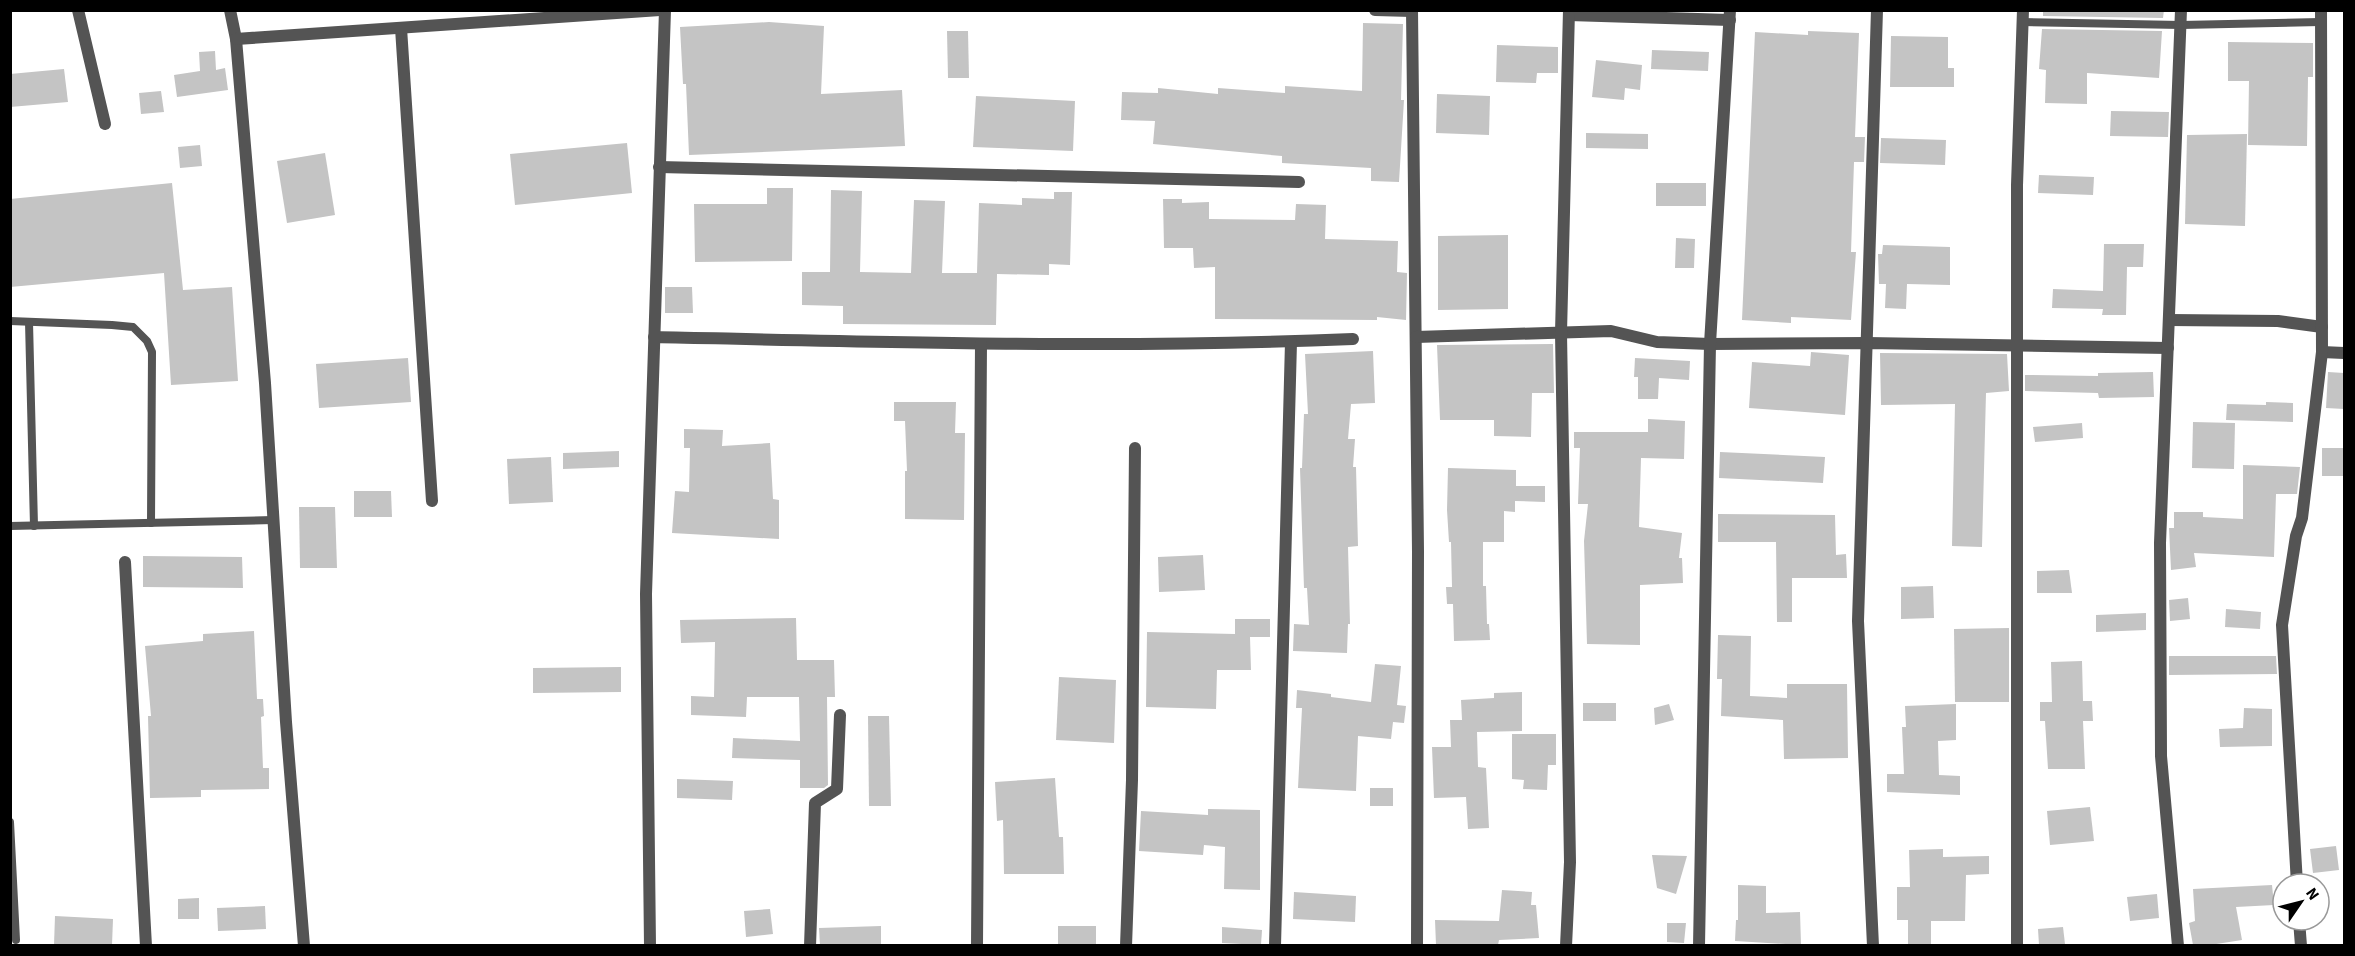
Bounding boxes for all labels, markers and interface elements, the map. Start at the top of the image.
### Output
north arrow [2271,872,2331,932]
text: N [2300,883,2325,905]

